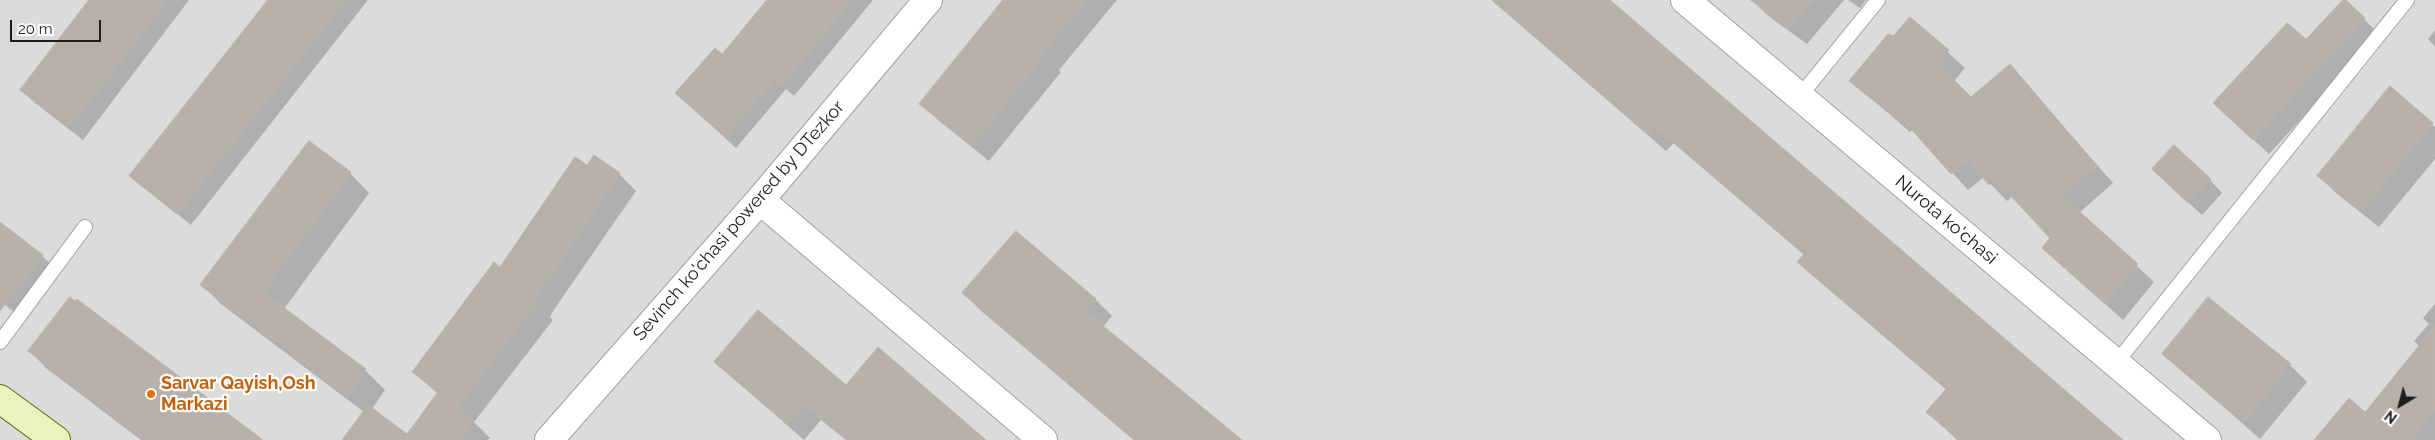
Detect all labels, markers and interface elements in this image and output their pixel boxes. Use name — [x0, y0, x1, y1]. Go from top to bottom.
scale bar — [12, 10, 104, 42]
text: 20 m — [18, 20, 53, 38]
street label: Sevinch ko'chasi powered by DTezkor — [629, 97, 849, 345]
street label: Nurota ko'chasi — [1890, 171, 2002, 269]
place label: Sarvar Qayish,Osh Markazi — [161, 373, 316, 416]
north arrow — [2375, 380, 2425, 430]
marker: Sarvar Qayish,Osh Markazi — [145, 388, 157, 400]
text: N — [2382, 407, 2400, 427]

